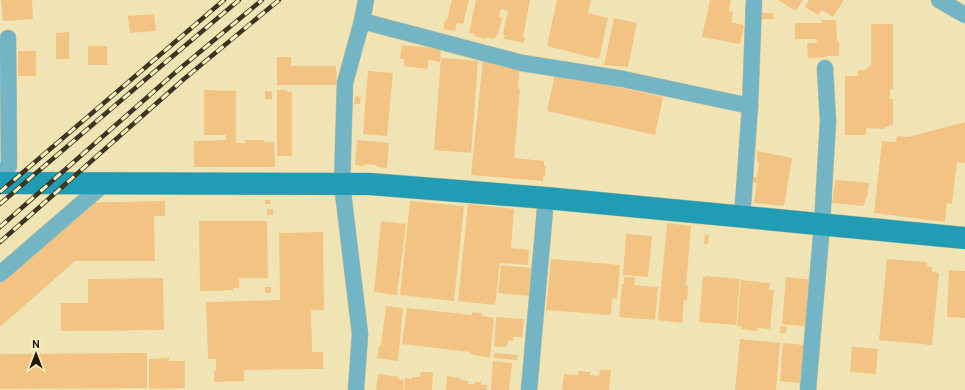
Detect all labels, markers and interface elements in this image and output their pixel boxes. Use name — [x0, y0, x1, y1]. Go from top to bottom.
north arrow — [16, 334, 56, 374]
text: N — [32, 338, 40, 352]

